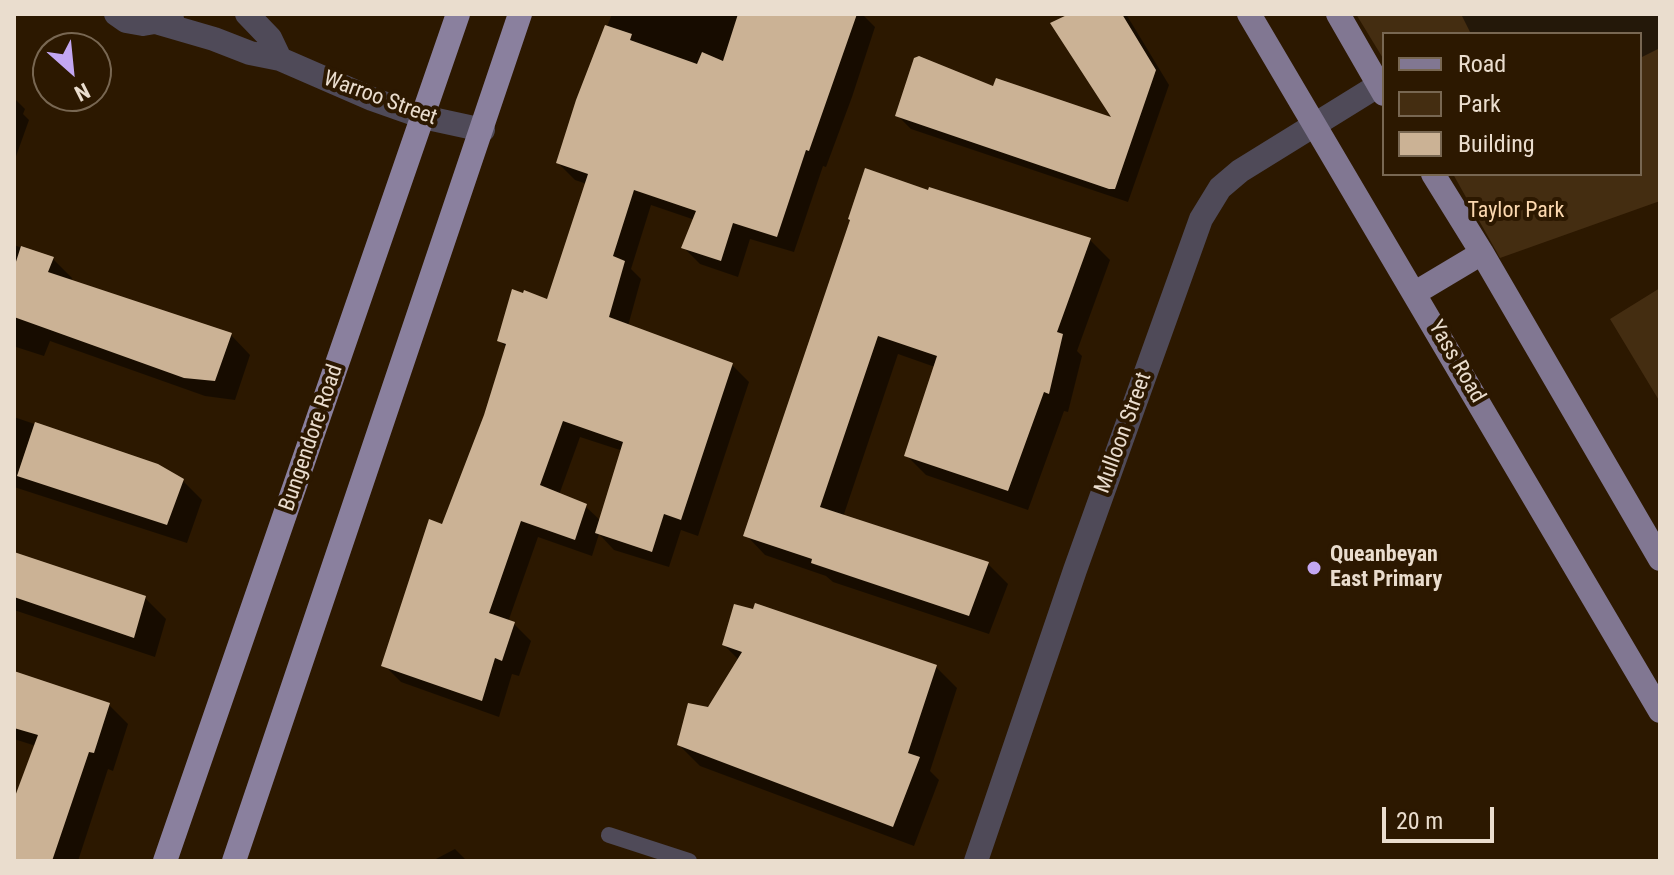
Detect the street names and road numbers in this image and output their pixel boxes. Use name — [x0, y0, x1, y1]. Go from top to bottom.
street label: Warroo Street — [320, 66, 440, 132]
street label: Yass Road — [1422, 316, 1490, 408]
street label: Bungendore Road — [275, 361, 349, 515]
street label: Mulloon Street — [1090, 369, 1158, 497]

